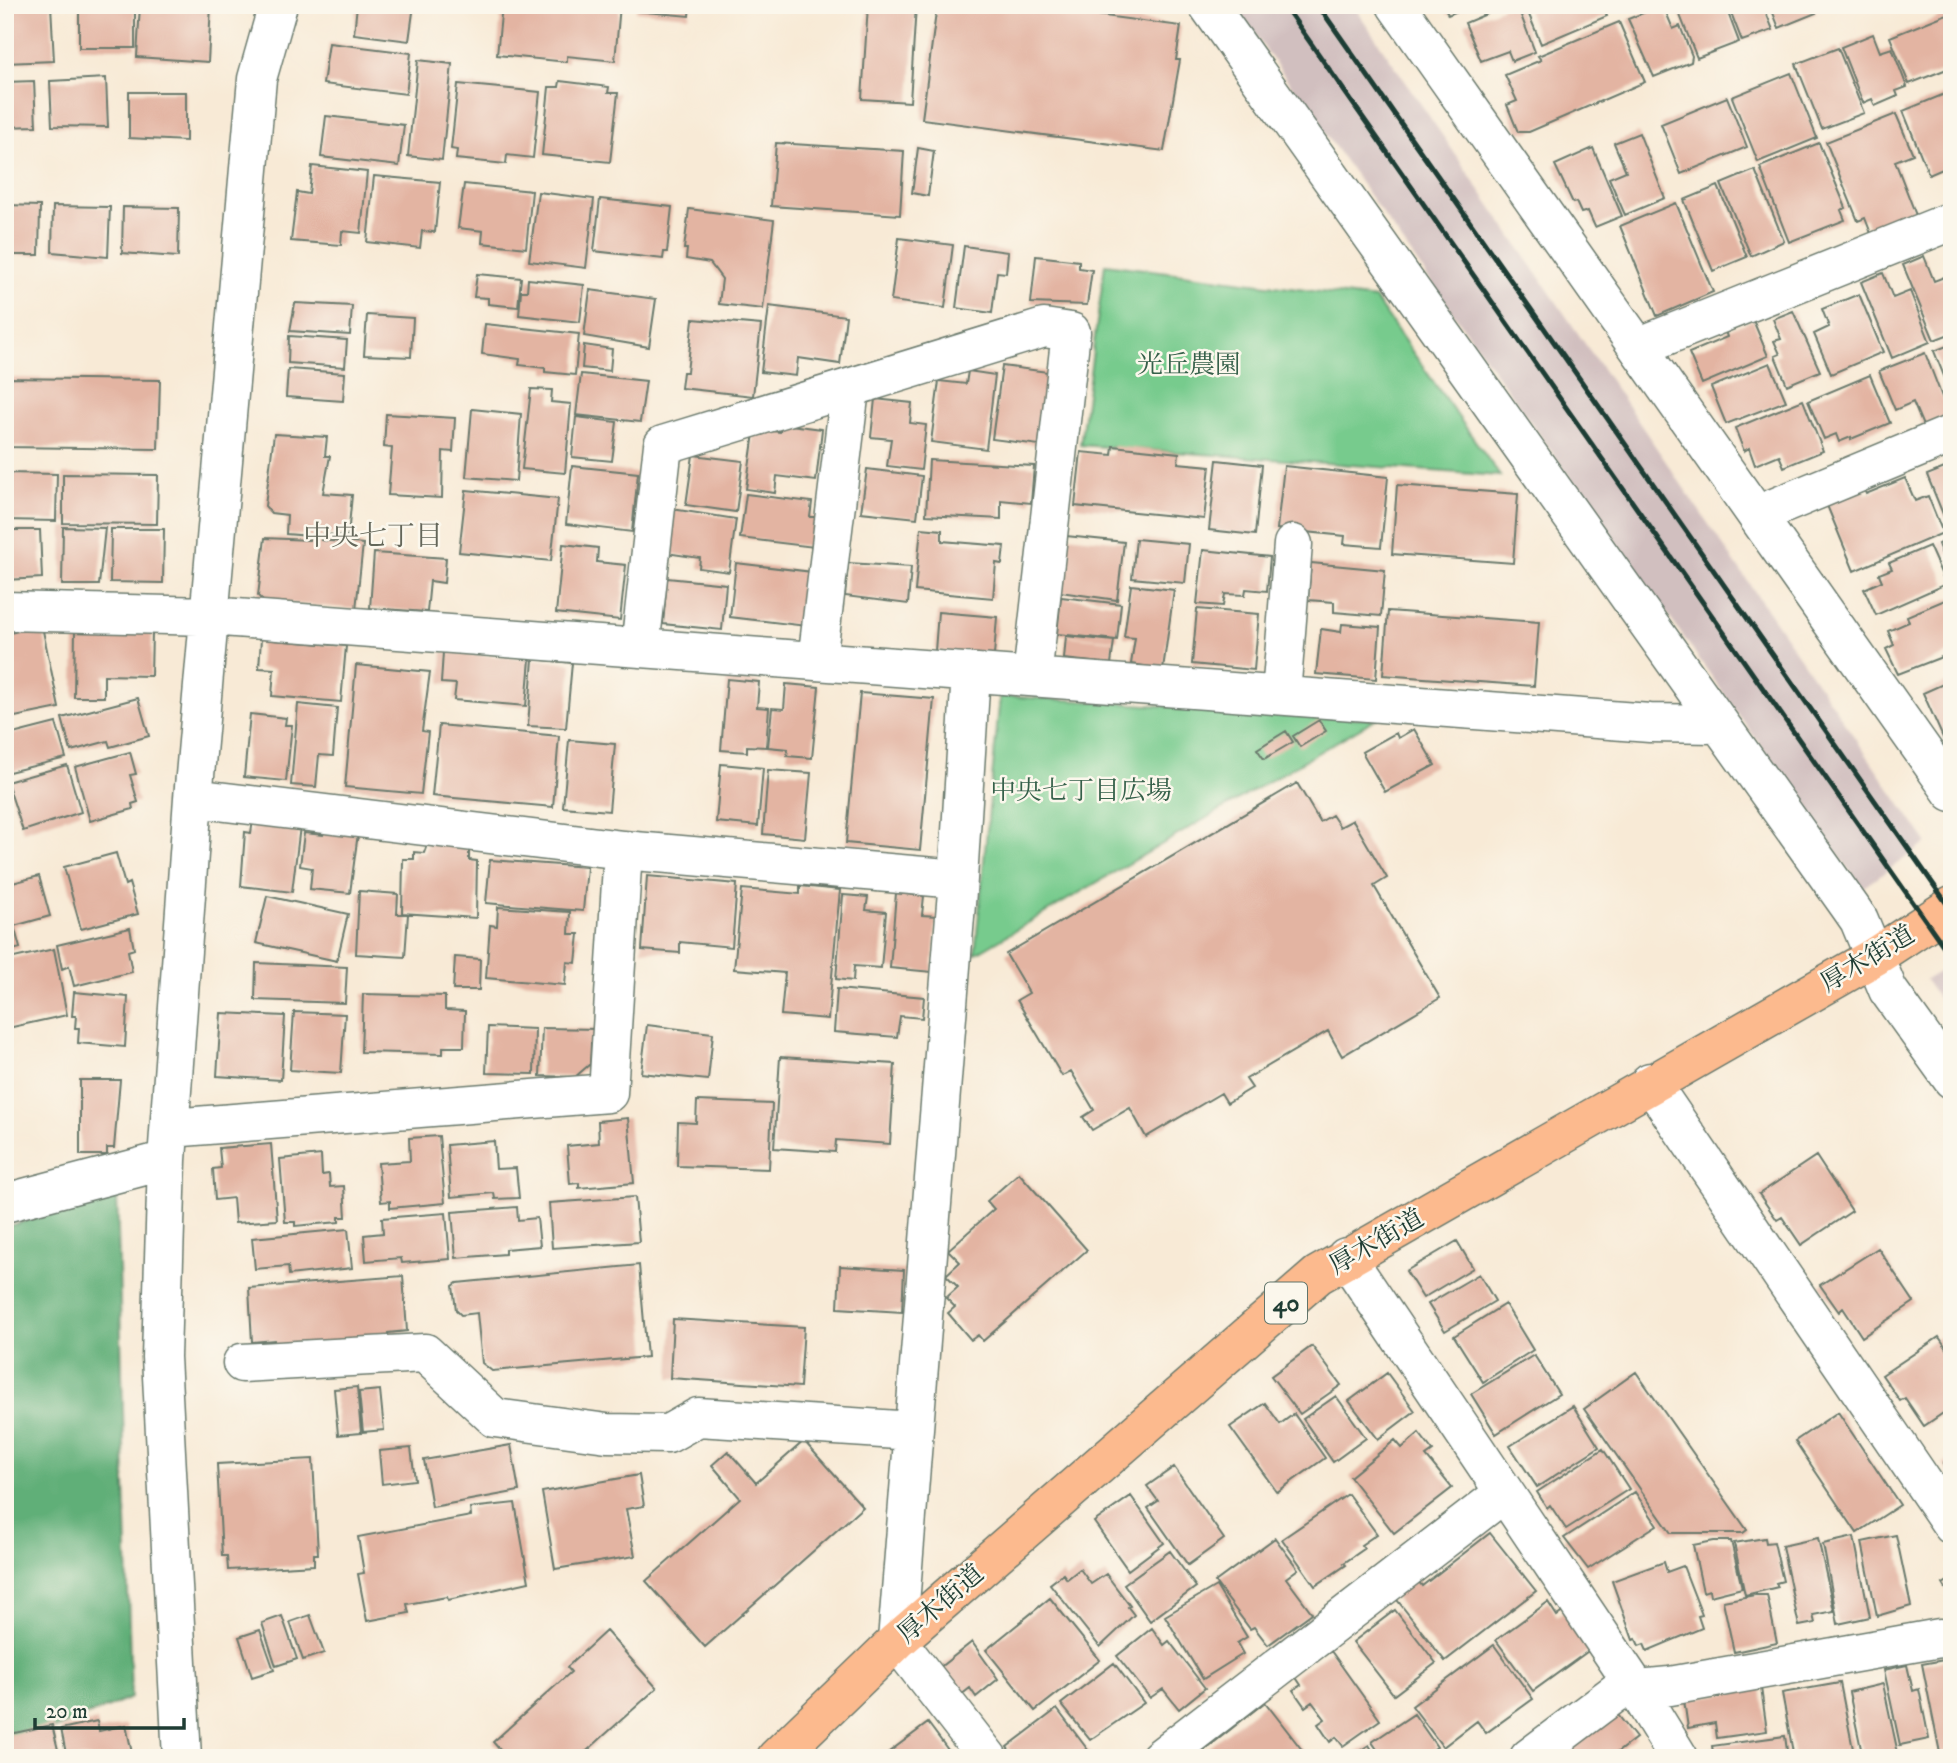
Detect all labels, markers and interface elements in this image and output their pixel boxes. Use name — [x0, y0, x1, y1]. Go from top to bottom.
park label: 光丘農園 — [1137, 349, 1241, 382]
district label: 中央七丁目 — [303, 519, 443, 554]
park label: 中央七丁目広場 — [990, 775, 1172, 808]
street label: 厚木街道 — [1815, 918, 1921, 1000]
street label: 厚木街道 — [1323, 1202, 1430, 1283]
road number: 40 — [1265, 1282, 1307, 1324]
street label: 厚木街道 — [891, 1558, 991, 1651]
scale bar — [35, 1686, 184, 1730]
text: 20 m — [46, 1699, 88, 1725]

